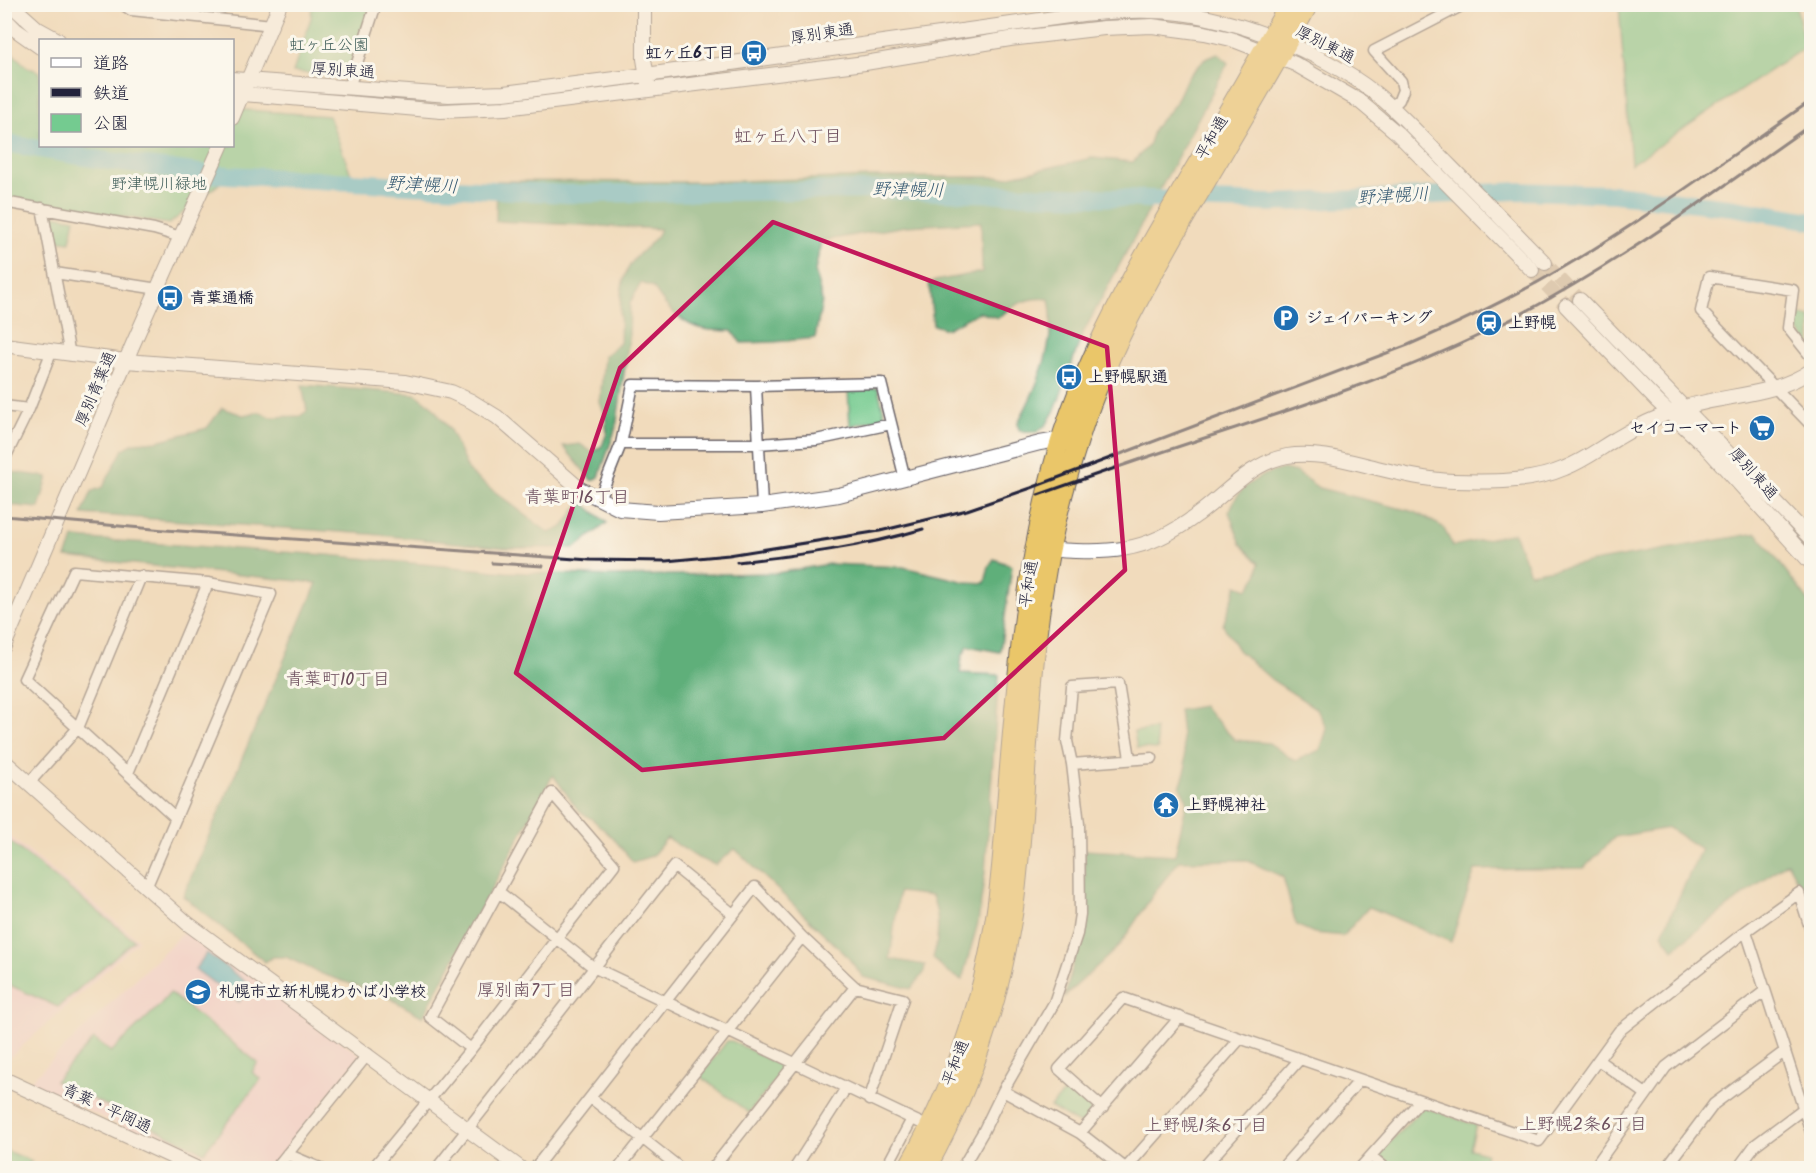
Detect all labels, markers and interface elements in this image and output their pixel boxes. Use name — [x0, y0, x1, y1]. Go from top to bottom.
street label: 厚別東通 — [789, 17, 855, 51]
street label: 厚別東通 — [1291, 19, 1359, 71]
park label: 虹ヶ丘公園 — [289, 33, 369, 58]
bus stop icon: 虹ヶ丘6丁目 — [739, 38, 769, 68]
legend — [39, 39, 234, 147]
place label: 虹ヶ丘6丁目 — [645, 41, 734, 66]
text: 道路 — [93, 50, 129, 79]
street label: 厚別東通 — [310, 56, 376, 86]
text: 鉄道 — [93, 80, 129, 109]
text: 公園 — [93, 110, 129, 139]
street label: 平和通 — [1189, 111, 1235, 165]
district label: 虹ヶ丘八丁目 — [734, 123, 842, 152]
water label: 野津幌川 — [385, 170, 459, 202]
park label: 野津幌川緑地 — [111, 172, 207, 197]
water label: 野津幌川 — [872, 176, 944, 206]
water label: 野津幌川 — [1356, 181, 1430, 213]
bus stop icon: 青葉通橋 — [155, 283, 185, 313]
place label: 青葉通橋 — [190, 286, 254, 311]
parking icon: ジェイパーキング — [1271, 303, 1301, 333]
place label: ジェイパーキング — [1306, 306, 1432, 331]
station icon: 上野幌 — [1474, 308, 1504, 338]
place label: 上野幌 — [1508, 311, 1556, 336]
street label: 厚別青葉通 — [69, 347, 123, 431]
bus stop icon: 上野幌駅通 — [1054, 362, 1084, 392]
place label: 上野幌駅通 — [1088, 365, 1168, 390]
supermarket icon: セイコーマート — [1747, 413, 1777, 443]
place label: セイコーマート — [1629, 416, 1742, 441]
street label: 厚別東通 — [1722, 442, 1784, 506]
district label: 青葉町16丁目 — [524, 484, 630, 513]
street label: 平和通 — [1013, 558, 1045, 610]
district label: 青葉町10丁目 — [286, 666, 390, 695]
temple icon: 上野幌神社 — [1151, 790, 1181, 820]
place label: 上野幌神社 — [1186, 793, 1266, 818]
school or university icon: 札幌市立新札幌わかば小学校 — [183, 977, 213, 1007]
district label: 厚別南7丁目 — [477, 977, 575, 1006]
place label: 札幌市立新札幌わかば小学校 — [218, 980, 426, 1005]
street label: 平和通 — [936, 1036, 976, 1090]
street label: 青葉・平岡通 — [58, 1077, 156, 1141]
district label: 上野幌2条6丁目 — [1519, 1111, 1647, 1140]
district label: 上野幌1条6丁目 — [1144, 1112, 1268, 1141]

